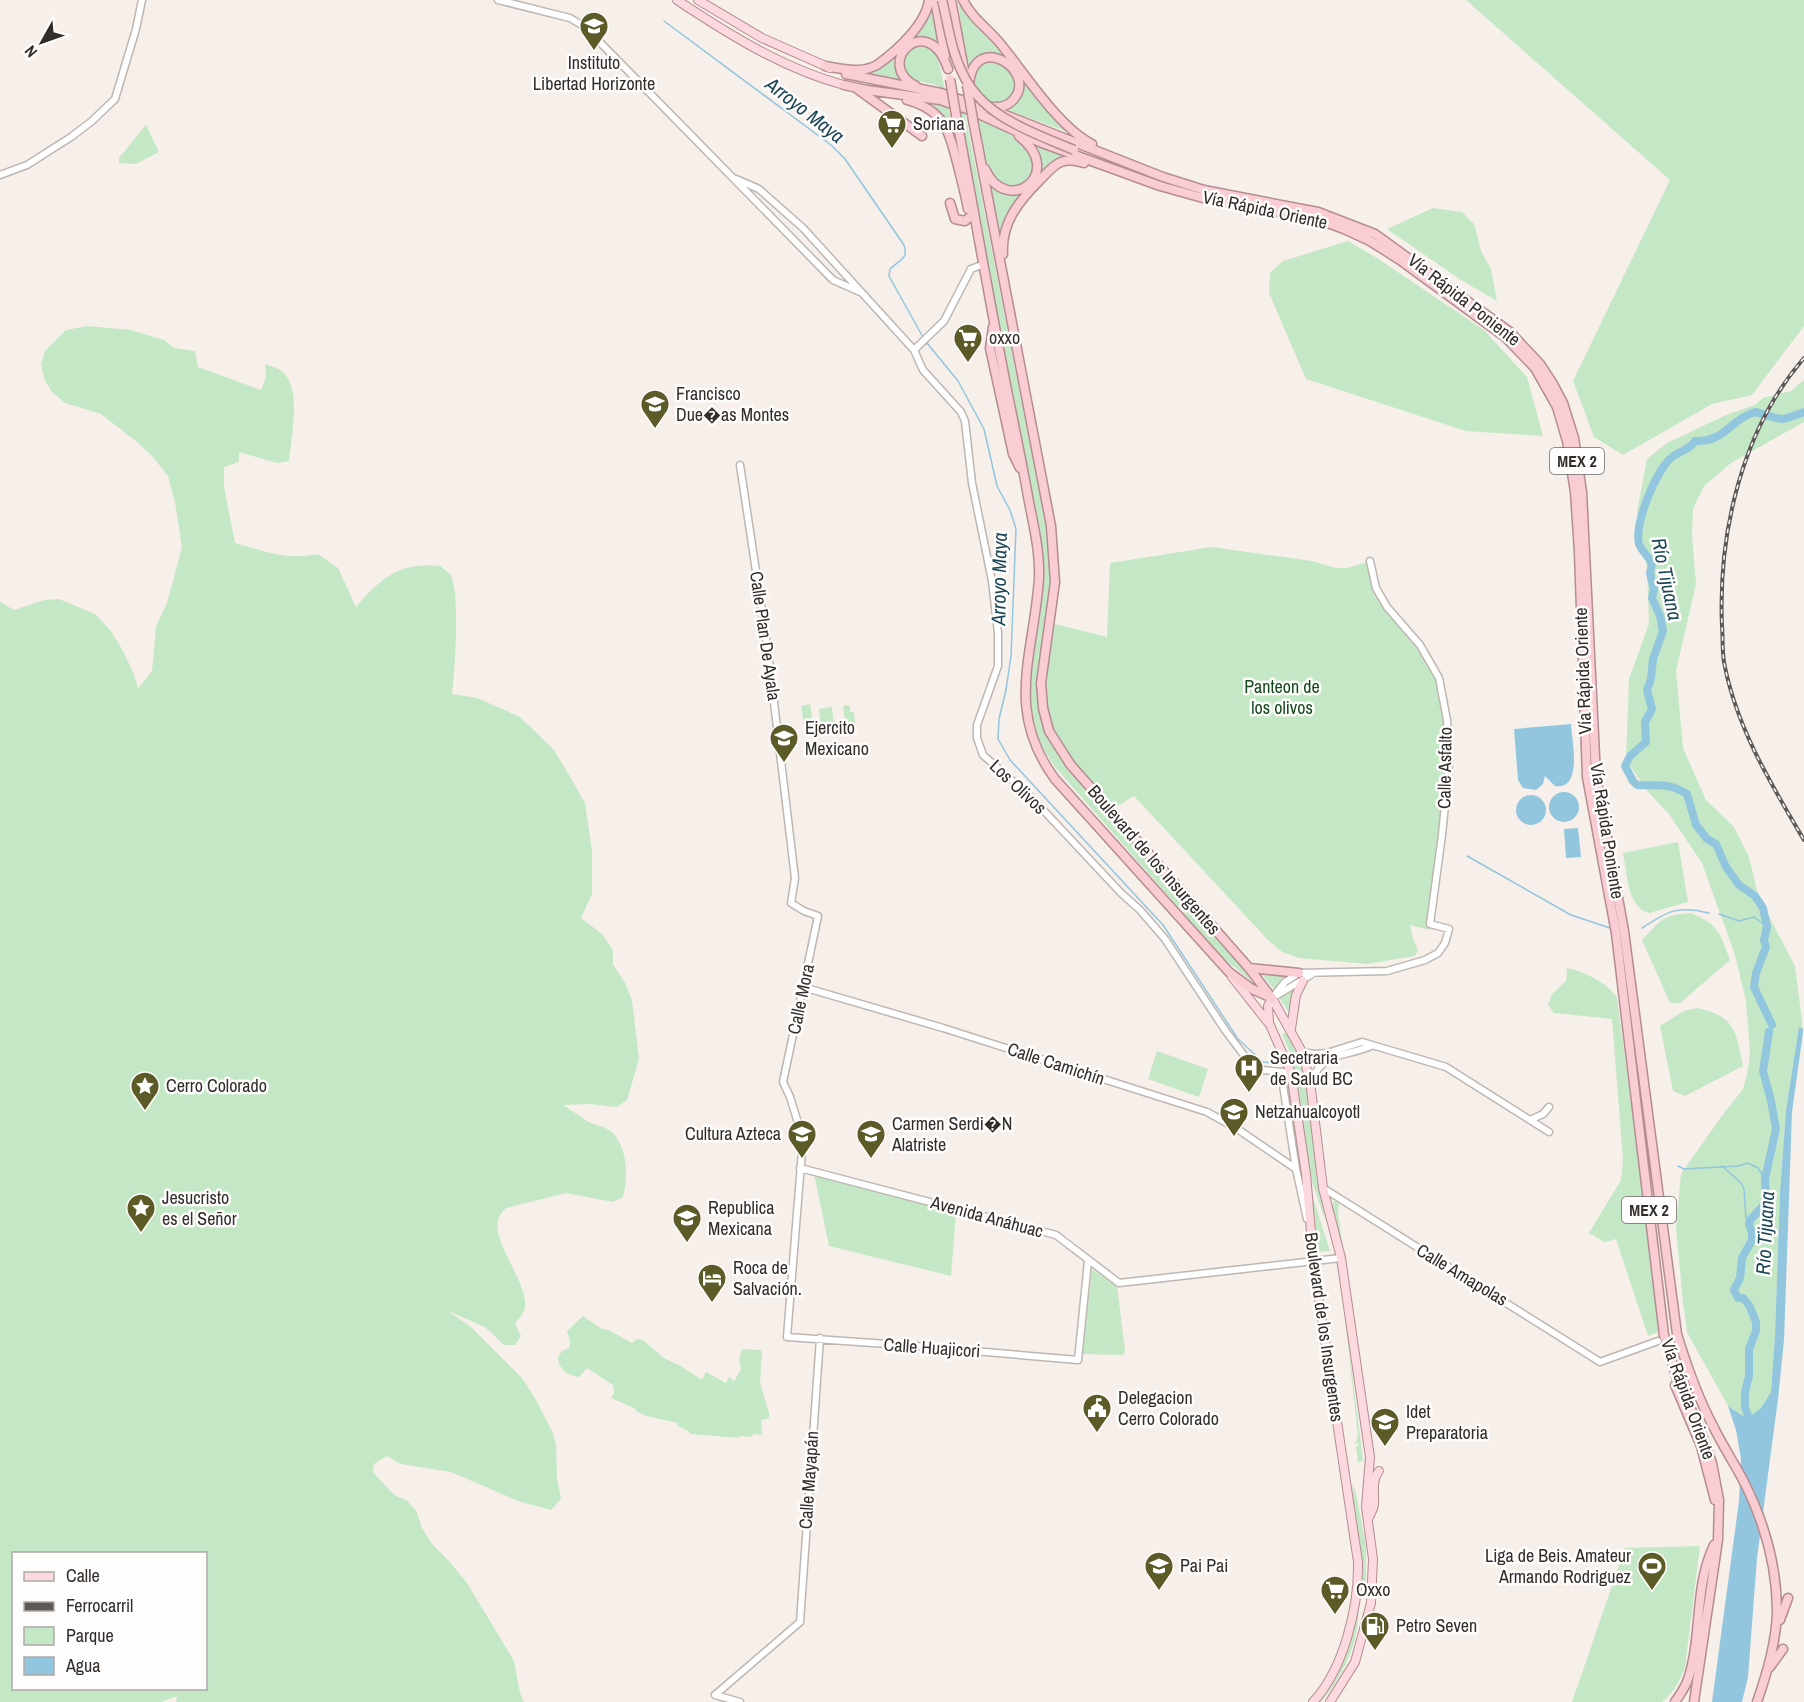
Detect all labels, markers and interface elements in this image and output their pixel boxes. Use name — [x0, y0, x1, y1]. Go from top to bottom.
school or university icon: Instituto Libertad Horizonte — [578, 10, 610, 52]
north arrow — [12, 12, 72, 72]
text: N — [19, 41, 42, 62]
place label: Instituto Libertad Horizonte — [533, 50, 655, 96]
water label: Arroyo Maya — [760, 70, 850, 149]
supermarket icon: Soriana — [876, 108, 908, 150]
place label: Soriana — [913, 111, 965, 136]
street label: Vía Rápida Oriente — [1200, 184, 1330, 235]
street label: Vía Rápida Poniente — [1403, 248, 1526, 352]
supermarket icon: oxxo — [952, 322, 984, 364]
place label: oxxo — [989, 325, 1020, 350]
place label: Francisco Due�as Montes — [676, 381, 789, 427]
school or university icon: Francisco Due�as Montes — [639, 388, 671, 430]
road number: MEX 2 — [1550, 448, 1604, 474]
water label: Arroyo Maya — [984, 532, 1013, 627]
water label: Río Tijuana — [1646, 535, 1689, 623]
street label: Calle Plan De Ayala — [744, 570, 787, 702]
street label: Vía Rápida Oriente — [1568, 607, 1597, 735]
park label: Panteon de los olivos — [1244, 674, 1320, 720]
place label: Ejercito Mexicano — [805, 715, 869, 761]
school or university icon: Ejercito Mexicano — [768, 722, 800, 764]
street label: Calle Asfalto — [1431, 727, 1458, 809]
street label: Los Olivos — [984, 754, 1052, 820]
street label: Vía Rápida Poniente — [1584, 761, 1631, 900]
street label: Boulevard de los Insurgentes — [1082, 779, 1227, 940]
street label: Calle Mora — [781, 961, 820, 1036]
street label: Calle Camichín — [1004, 1036, 1108, 1091]
place label: Secetraria de Salud BC — [1270, 1045, 1353, 1091]
hospital icon: Secetraria de Salud BC — [1233, 1052, 1265, 1094]
place icon: Cerro Colorado — [129, 1070, 161, 1112]
place label: Cerro Colorado — [166, 1073, 267, 1098]
school or university icon: Netzahualcoyotl — [1218, 1096, 1250, 1138]
place label: Netzahualcoyotl — [1255, 1099, 1360, 1124]
place label: Carmen Serdi�N Alatriste — [891, 1111, 1013, 1157]
school or university icon: Cultura Azteca — [786, 1118, 818, 1160]
school or university icon: Carmen Serdi�N Alatriste — [855, 1118, 887, 1160]
place label: Cultura Azteca — [685, 1121, 781, 1146]
place label: Jesucristo es el Señor — [162, 1185, 237, 1231]
street label: Avenida Anáhuac — [927, 1189, 1046, 1244]
water label: Río Tijuana — [1749, 1190, 1780, 1275]
place icon: Jesucristo es el Señor — [125, 1192, 157, 1234]
place label: Republica Mexicana — [708, 1195, 774, 1241]
road number: MEX 2 — [1622, 1197, 1676, 1223]
school or university icon: Republica Mexicana — [671, 1202, 703, 1244]
street label: Boulevard de los Insurgentes — [1299, 1231, 1350, 1423]
street label: Calle Amapolas — [1412, 1237, 1513, 1312]
place label: Roca de Salvación. — [733, 1255, 802, 1301]
hotel icon: Roca de Salvación. — [696, 1262, 728, 1304]
street label: Calle Huajicori — [883, 1332, 981, 1363]
street label: Vía Rápida Oriente — [1655, 1335, 1722, 1463]
place label: Delegacion Cerro Colorado — [1118, 1385, 1219, 1431]
public building icon: Delegacion Cerro Colorado — [1081, 1392, 1113, 1434]
place label: Idet Preparatoria — [1406, 1399, 1488, 1445]
school or university icon: Idet Preparatoria — [1369, 1406, 1401, 1448]
street label: Calle Mayapán — [793, 1430, 824, 1530]
place label: Liga de Beis. Amateur Armando Rodriguez — [1485, 1543, 1631, 1589]
school or university icon: Pai Pai — [1143, 1550, 1175, 1592]
sports icon: Liga de Beis. Amateur Armando Rodriguez — [1636, 1550, 1668, 1592]
legend — [12, 1552, 207, 1690]
place label: Pai Pai — [1180, 1553, 1228, 1578]
text: Calle — [66, 1563, 100, 1588]
supermarket icon: Oxxo — [1319, 1574, 1351, 1616]
place label: Oxxo — [1356, 1577, 1390, 1602]
text: Ferrocarril — [66, 1593, 133, 1618]
fuel station icon: Petro Seven — [1359, 1610, 1391, 1652]
place label: Petro Seven — [1396, 1613, 1477, 1638]
text: Parque — [66, 1623, 114, 1648]
text: Agua — [65, 1653, 100, 1678]

